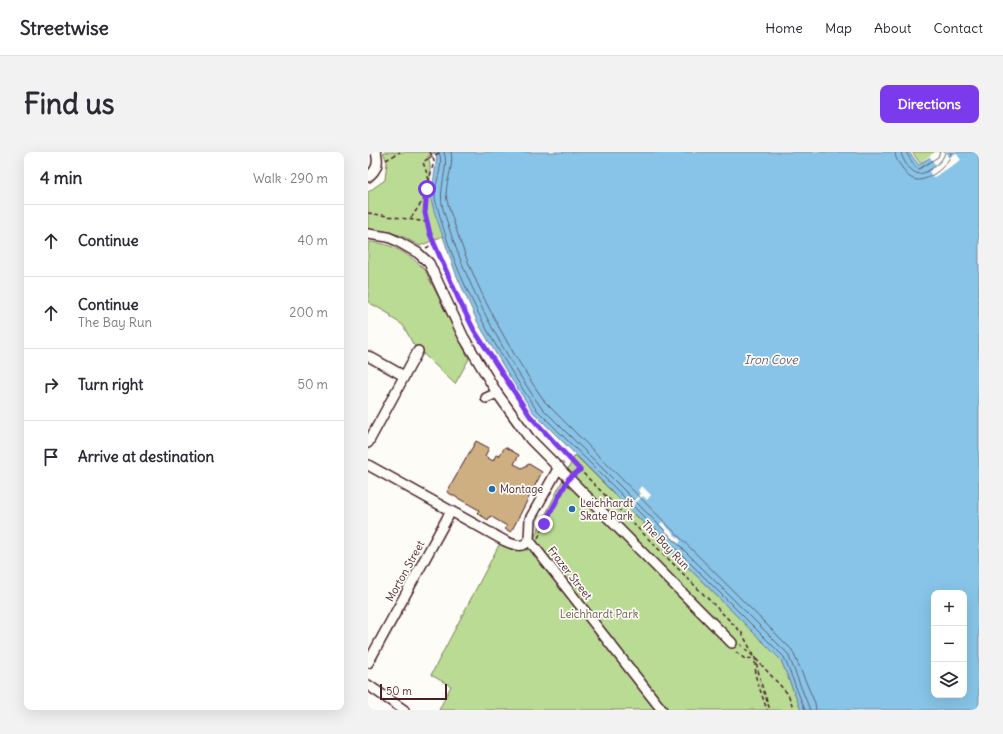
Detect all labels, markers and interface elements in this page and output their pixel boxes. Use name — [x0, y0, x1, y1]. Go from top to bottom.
text: Streetwise — [20, 16, 109, 40]
text: Home — [765, 19, 803, 37]
text: Map — [825, 19, 852, 37]
text: About — [874, 19, 912, 37]
text: Contact — [934, 19, 983, 37]
button: Directions — [880, 85, 979, 123]
text: Find us — [24, 86, 115, 122]
text: 4 min — [40, 167, 82, 189]
text: Walk · 290 m — [253, 170, 328, 187]
route start — [418, 180, 436, 198]
icon: ahead — [40, 230, 62, 252]
text: Continue — [78, 231, 139, 250]
text: 40 m — [297, 232, 328, 249]
text: Continue — [78, 295, 139, 314]
icon: ahead — [40, 302, 62, 324]
text: 200 m — [289, 304, 328, 321]
text: The Bay Run — [78, 314, 152, 331]
water label: Iron Cove — [744, 352, 799, 367]
icon: right — [40, 374, 62, 396]
text: Turn right — [78, 375, 143, 394]
text: 50 m — [297, 376, 328, 393]
icon: arrive — [40, 446, 62, 468]
text: Arrive at destination — [78, 447, 214, 466]
place label: Montage — [500, 482, 543, 496]
marker: Montage — [487, 484, 497, 494]
place label: Leichhardt Skate Park — [580, 496, 633, 523]
marker: Leichhardt Skate Park — [567, 504, 577, 514]
route end — [535, 515, 553, 533]
street label: The Bay Run — [639, 518, 693, 572]
street label: Morton Street — [382, 538, 428, 604]
street label: Frazer Street — [545, 544, 595, 603]
map controls — [931, 590, 967, 698]
button: + — [931, 590, 967, 626]
park label: Leichhardt Park — [560, 607, 639, 621]
button: − — [931, 626, 967, 662]
button: layers — [931, 662, 967, 698]
scale bar — [380, 682, 447, 701]
text: 50 m — [386, 684, 412, 698]

